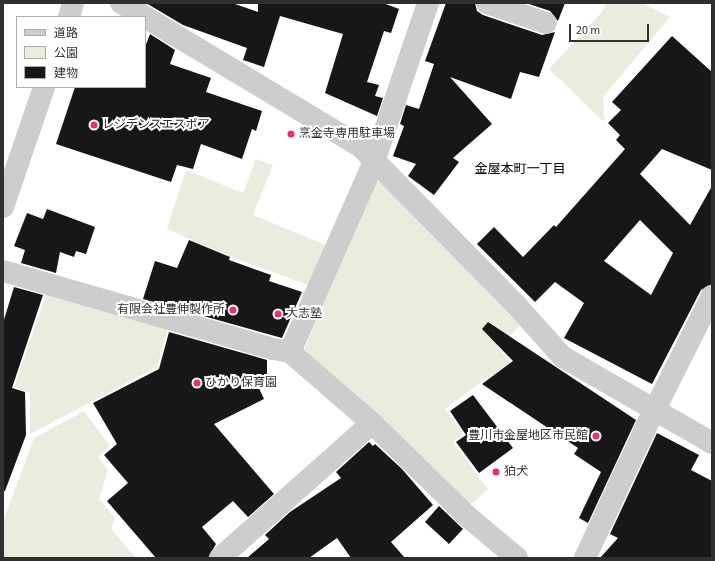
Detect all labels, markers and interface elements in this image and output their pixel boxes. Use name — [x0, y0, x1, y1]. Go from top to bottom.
legend — [16, 16, 146, 88]
scale bar — [571, 16, 651, 42]
text: 20 m — [576, 22, 600, 39]
text: 道路 — [54, 25, 78, 42]
text: 公園 — [54, 45, 78, 62]
text: 建物 — [54, 65, 78, 82]
place label: レジデンスエスポア — [102, 118, 210, 132]
marker: レジデンスエスポア — [89, 120, 99, 130]
place label: 烹金寺専用駐車場 — [299, 127, 395, 141]
marker: 烹金寺専用駐車場 — [286, 129, 296, 139]
district label: 金屋本町一丁目 — [475, 161, 565, 177]
place label: 有限会社豊伸製作所 — [117, 303, 225, 317]
marker: 有限会社豊伸製作所 — [228, 305, 238, 315]
place label: 大志塾 — [286, 307, 322, 321]
marker: 大志塾 — [273, 309, 283, 319]
place label: ひかり保育園 — [205, 376, 277, 390]
marker: ひかり保育園 — [192, 378, 202, 388]
place label: 豊川市金屋地区市民館 — [468, 429, 588, 443]
marker: 豊川市金屋地区市民館 — [591, 431, 601, 441]
place label: 狛犬 — [504, 465, 528, 479]
marker: 狛犬 — [491, 467, 501, 477]

